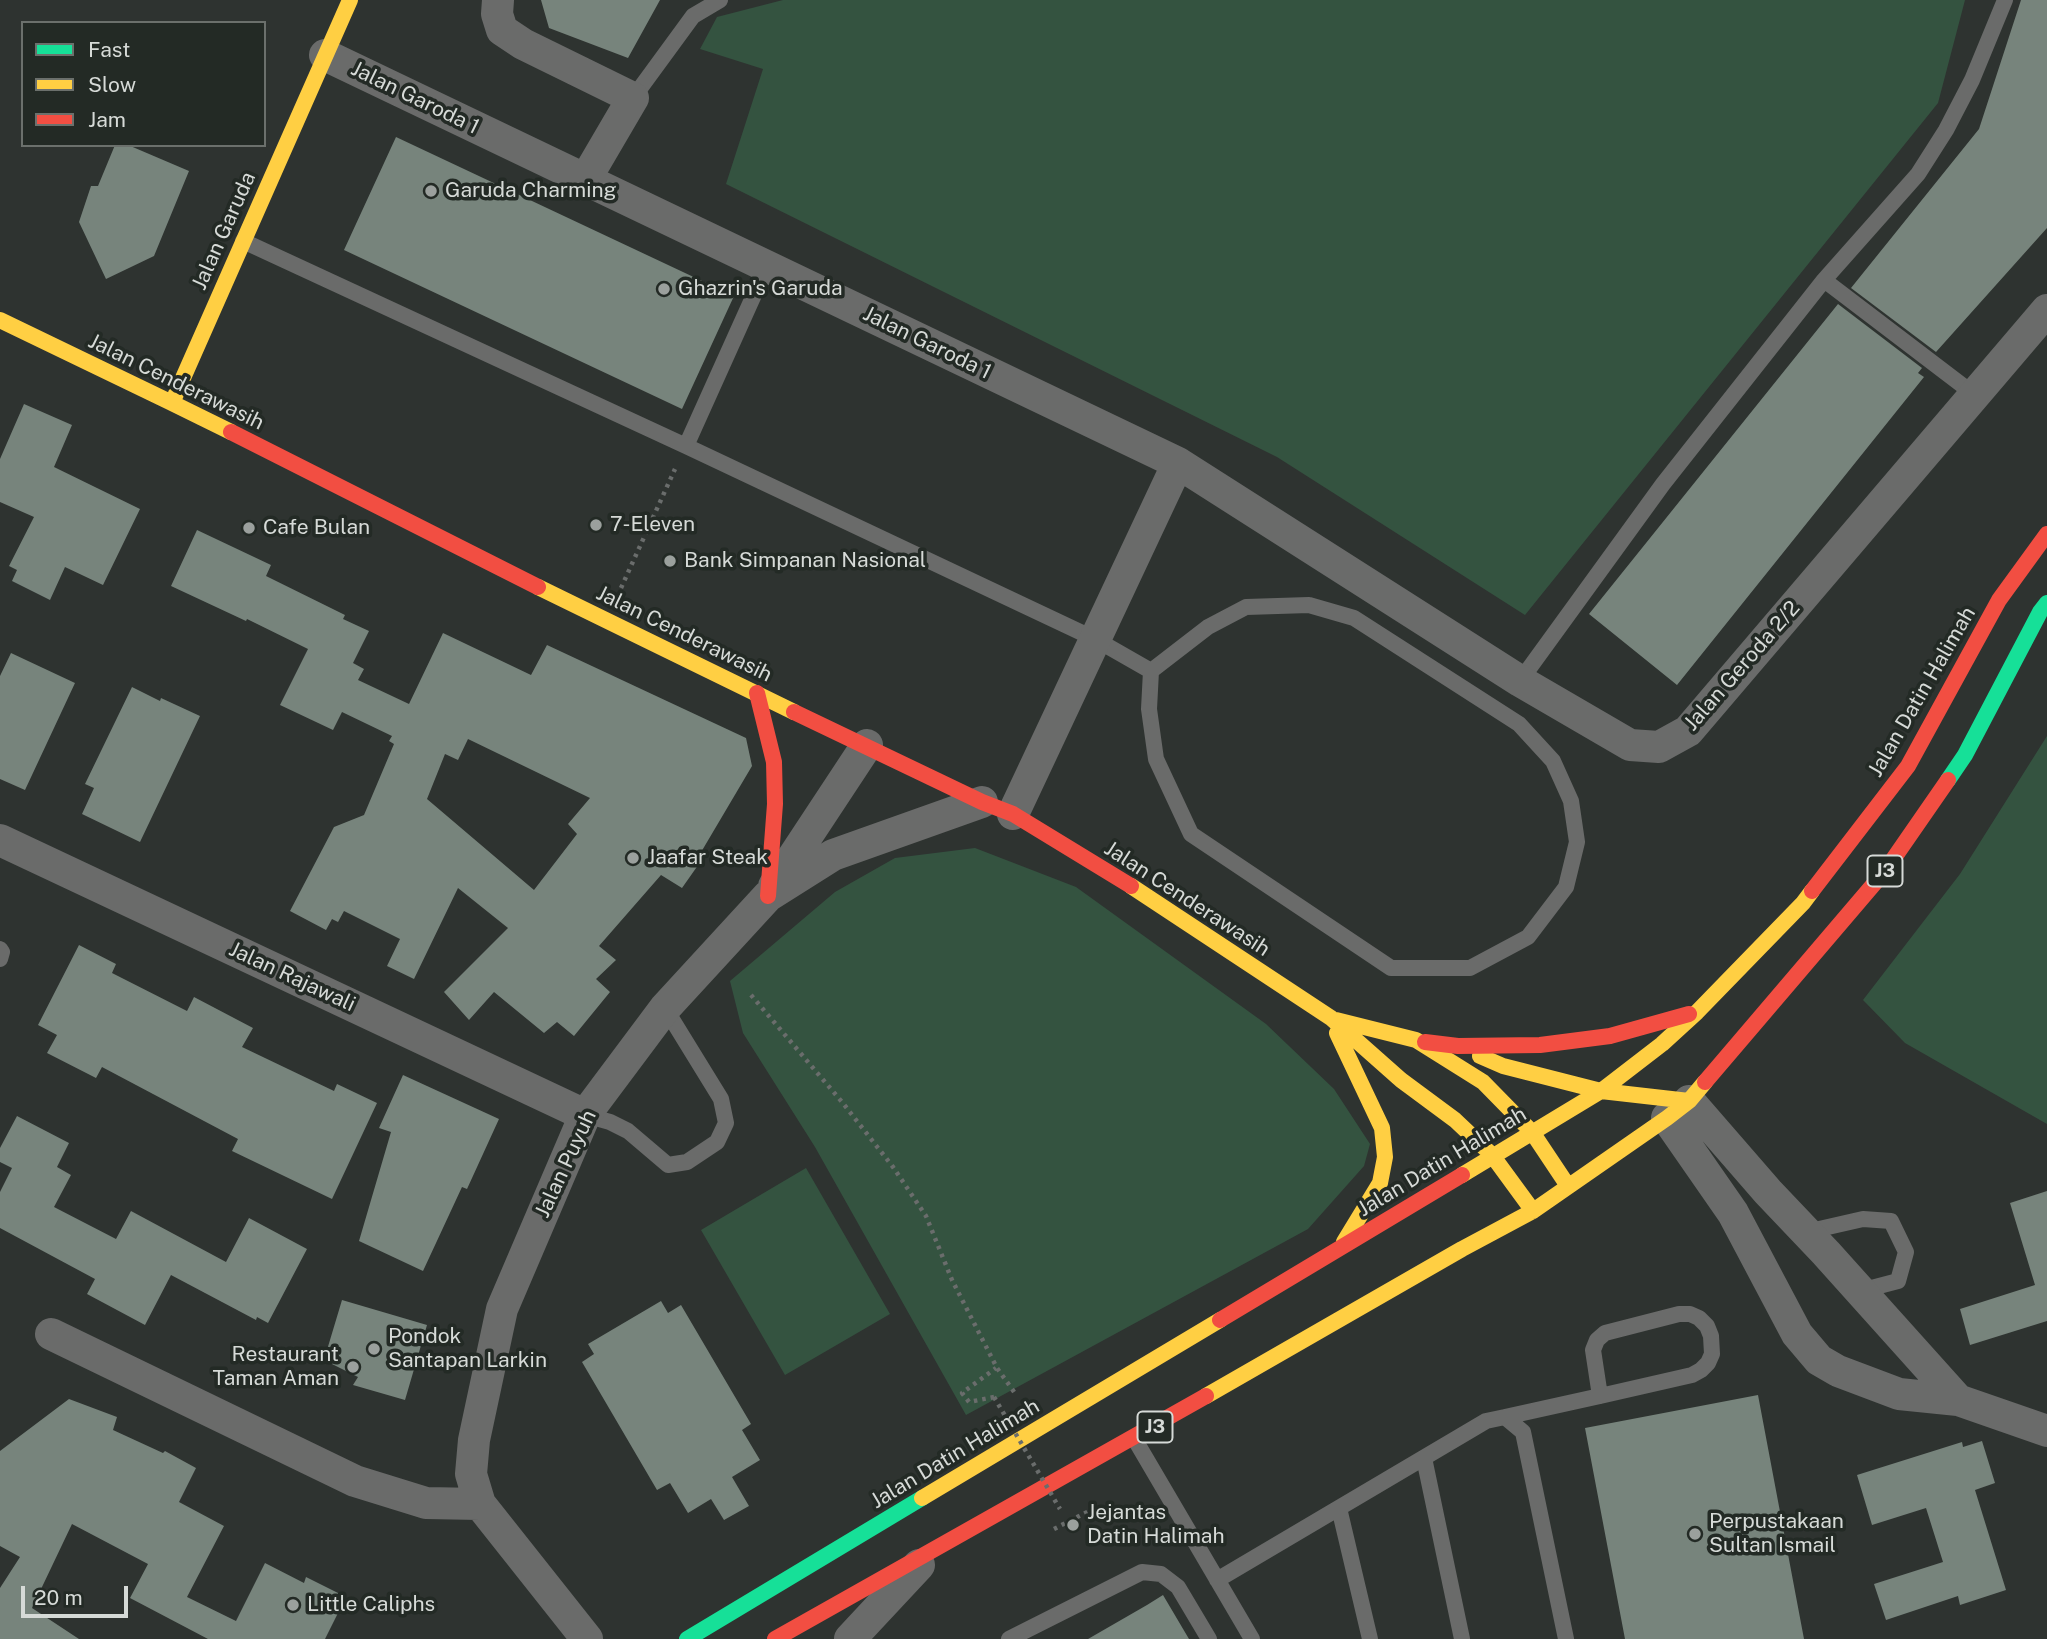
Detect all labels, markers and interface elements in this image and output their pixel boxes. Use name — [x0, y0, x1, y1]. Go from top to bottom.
legend — [21, 21, 266, 147]
text: Fast — [88, 37, 130, 62]
street label: Jalan Garoda 1 — [347, 56, 483, 140]
text: Slow — [88, 72, 136, 97]
text: Jam — [88, 107, 126, 132]
street label: Jalan Garuda — [187, 168, 261, 294]
place label: Garuda Charming — [445, 178, 617, 204]
marker: Garuda Charming — [423, 183, 439, 199]
place label: Ghazrin's Garuda — [678, 276, 843, 302]
marker: Ghazrin's Garuda — [656, 281, 672, 297]
street label: Jalan Garoda 1 — [859, 301, 995, 385]
street label: Jalan Cenderawasih — [84, 328, 268, 436]
place label: 7-Eleven — [610, 512, 695, 538]
place label: Cafe Bulan — [263, 515, 370, 541]
marker: 7-Eleven — [588, 517, 604, 533]
marker: Cafe Bulan — [241, 520, 257, 536]
place label: Bank Simpanan Nasional — [684, 548, 926, 574]
marker: Bank Simpanan Nasional — [662, 553, 678, 569]
street label: Jalan Cenderawasih — [592, 580, 776, 688]
street label: Jalan Geroda 2/2 — [1679, 596, 1805, 736]
street label: Jalan Datin Halimah — [1863, 602, 1981, 782]
street label: Jalan Cenderawasih — [1099, 836, 1275, 962]
place label: Jaafar Steak — [647, 845, 768, 871]
marker: Jaafar Steak — [625, 850, 641, 866]
road number: J3 — [1868, 856, 1902, 886]
street label: Jalan Rajawali — [225, 937, 359, 1017]
street label: Jalan Datin Halimah — [1353, 1102, 1531, 1222]
street label: Jalan Puyuh — [530, 1106, 602, 1222]
place label: Pondok Santapan Larkin — [388, 1324, 547, 1374]
marker: Pondok Santapan Larkin — [366, 1341, 382, 1357]
place label: Restaurant Taman Aman — [212, 1342, 339, 1392]
marker: Restaurant Taman Aman — [345, 1359, 361, 1375]
street label: Jalan Datin Halimah — [866, 1394, 1044, 1514]
road number: J3 — [1138, 1412, 1172, 1442]
place label: Jejantas Datin Halimah — [1087, 1500, 1225, 1550]
place label: Perpustakaan Sultan Ismail — [1709, 1509, 1844, 1559]
marker: Jejantas Datin Halimah — [1065, 1517, 1081, 1533]
marker: Perpustakaan Sultan Ismail — [1687, 1526, 1703, 1542]
scale bar — [24, 1572, 131, 1616]
text: 20 m — [34, 1585, 83, 1610]
place label: Little Caliphs — [307, 1592, 435, 1618]
marker: Little Caliphs — [285, 1597, 301, 1613]

